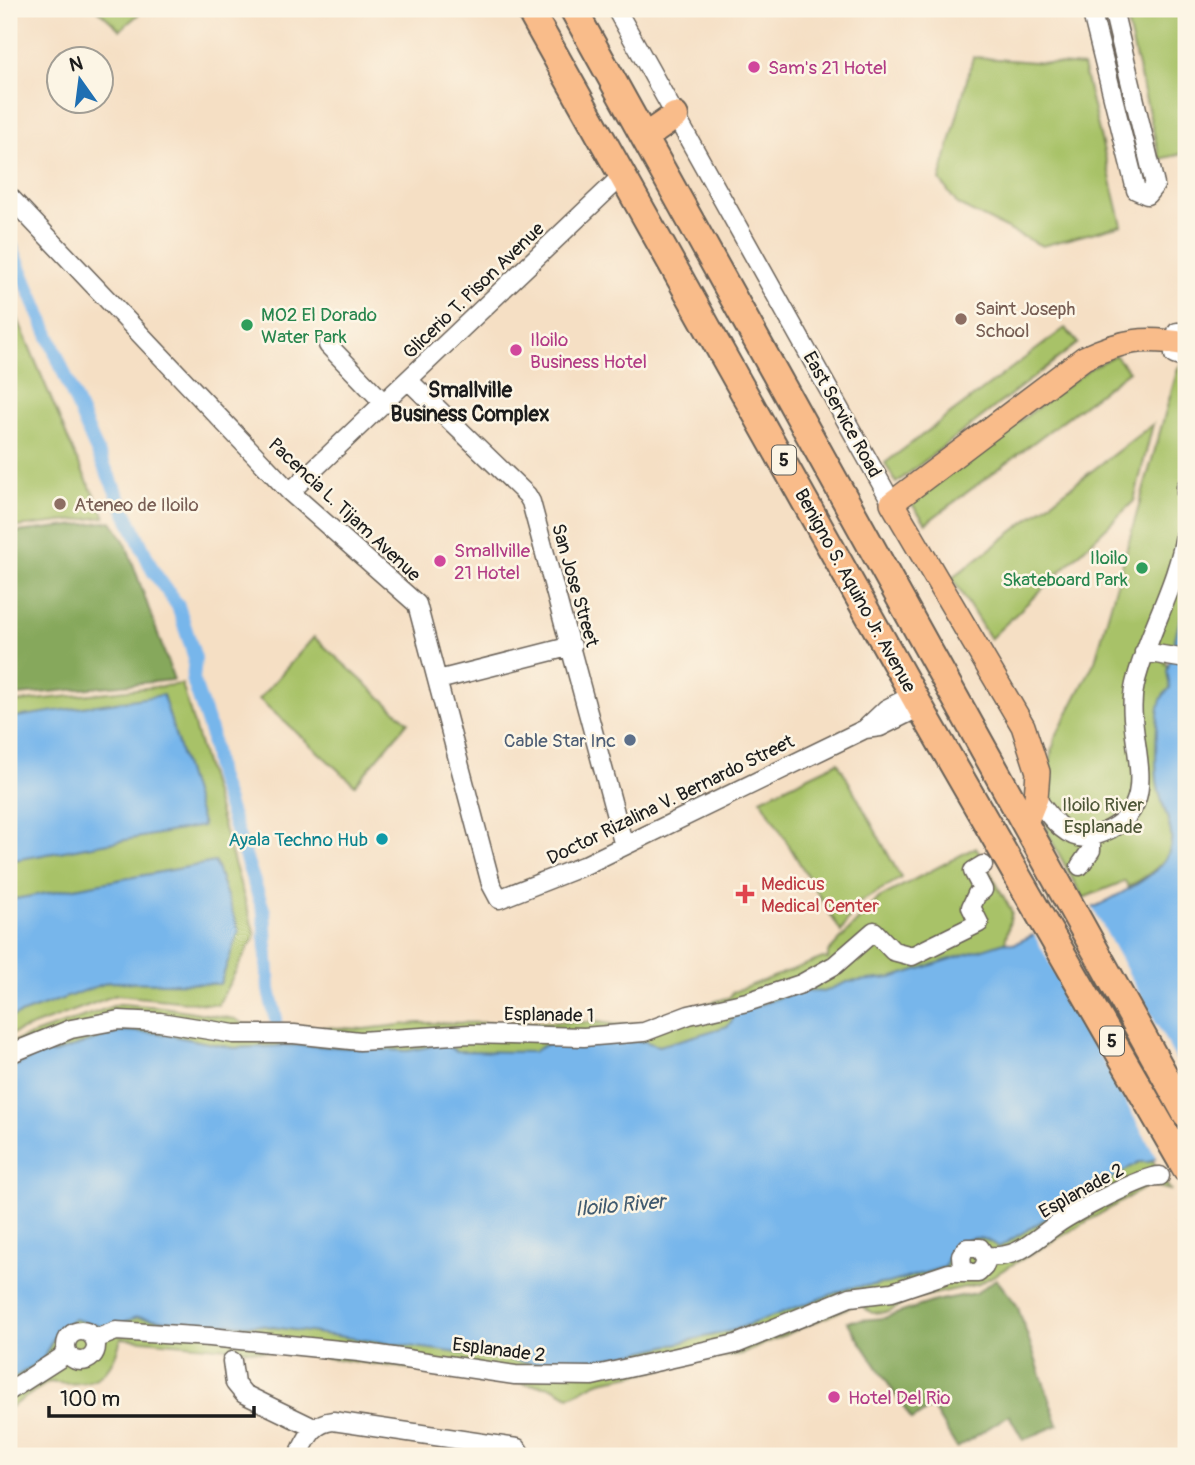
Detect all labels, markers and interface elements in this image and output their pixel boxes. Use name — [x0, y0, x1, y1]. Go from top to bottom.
north arrow — [46, 46, 116, 116]
text: N — [67, 51, 85, 78]
place label: Sam's 21 Hotel — [768, 56, 887, 80]
marker: Sam's 21 Hotel — [746, 59, 762, 75]
street label: Glicerio T. Pison Avenue — [398, 217, 550, 364]
place label: Saint Joseph School — [975, 297, 1076, 343]
place label: MO2 El Dorado Water Park — [261, 303, 377, 349]
marker: Saint Joseph School — [953, 311, 969, 327]
marker: MO2 El Dorado Water Park — [239, 317, 255, 333]
place label: Iloilo Business Hotel — [530, 328, 647, 374]
marker: Iloilo Business Hotel — [508, 342, 524, 358]
street label: East Service Road — [798, 347, 887, 482]
district label: Smallville Business Complex — [391, 377, 549, 428]
street label: Pacencia L. Tijam Avenue — [263, 433, 426, 587]
road number: 5 — [772, 446, 796, 474]
street label: Benigno S. Aquino Jr. Avenue — [789, 484, 921, 697]
place label: Ateneo de Iloilo — [74, 493, 199, 517]
marker: Ateneo de Iloilo — [52, 496, 68, 512]
street label: San Jose Street — [546, 521, 604, 650]
place label: Smallville 21 Hotel — [454, 539, 531, 585]
place label: Iloilo Skateboard Park — [1002, 546, 1128, 592]
marker: Smallville 21 Hotel — [432, 553, 448, 569]
marker: Iloilo Skateboard Park — [1134, 560, 1150, 576]
place label: Cable Star Inc — [504, 729, 616, 753]
street label: Doctor Rizalina V. Bernardo Street — [543, 729, 798, 870]
marker: Cable Star Inc — [622, 732, 638, 748]
park label: Iloilo River Esplanade — [1062, 793, 1144, 839]
place label: Ayala Techno Hub — [228, 828, 368, 852]
marker: Ayala Techno Hub — [374, 831, 390, 847]
place label: Medicus Medical Center — [761, 872, 879, 918]
marker: Medicus Medical Center — [735, 884, 755, 904]
street label: Esplanade 1 — [504, 1002, 594, 1028]
road number: 5 — [1100, 1026, 1124, 1056]
street label: Esplanade 2 — [1035, 1158, 1128, 1224]
water label: Iloilo River — [574, 1188, 669, 1223]
street label: Esplanade 2 — [451, 1332, 547, 1368]
scale bar — [49, 1374, 254, 1418]
text: 100 m — [60, 1386, 120, 1413]
place label: Hotel Del Rio — [848, 1386, 950, 1410]
marker: Hotel Del Rio — [826, 1389, 842, 1405]

